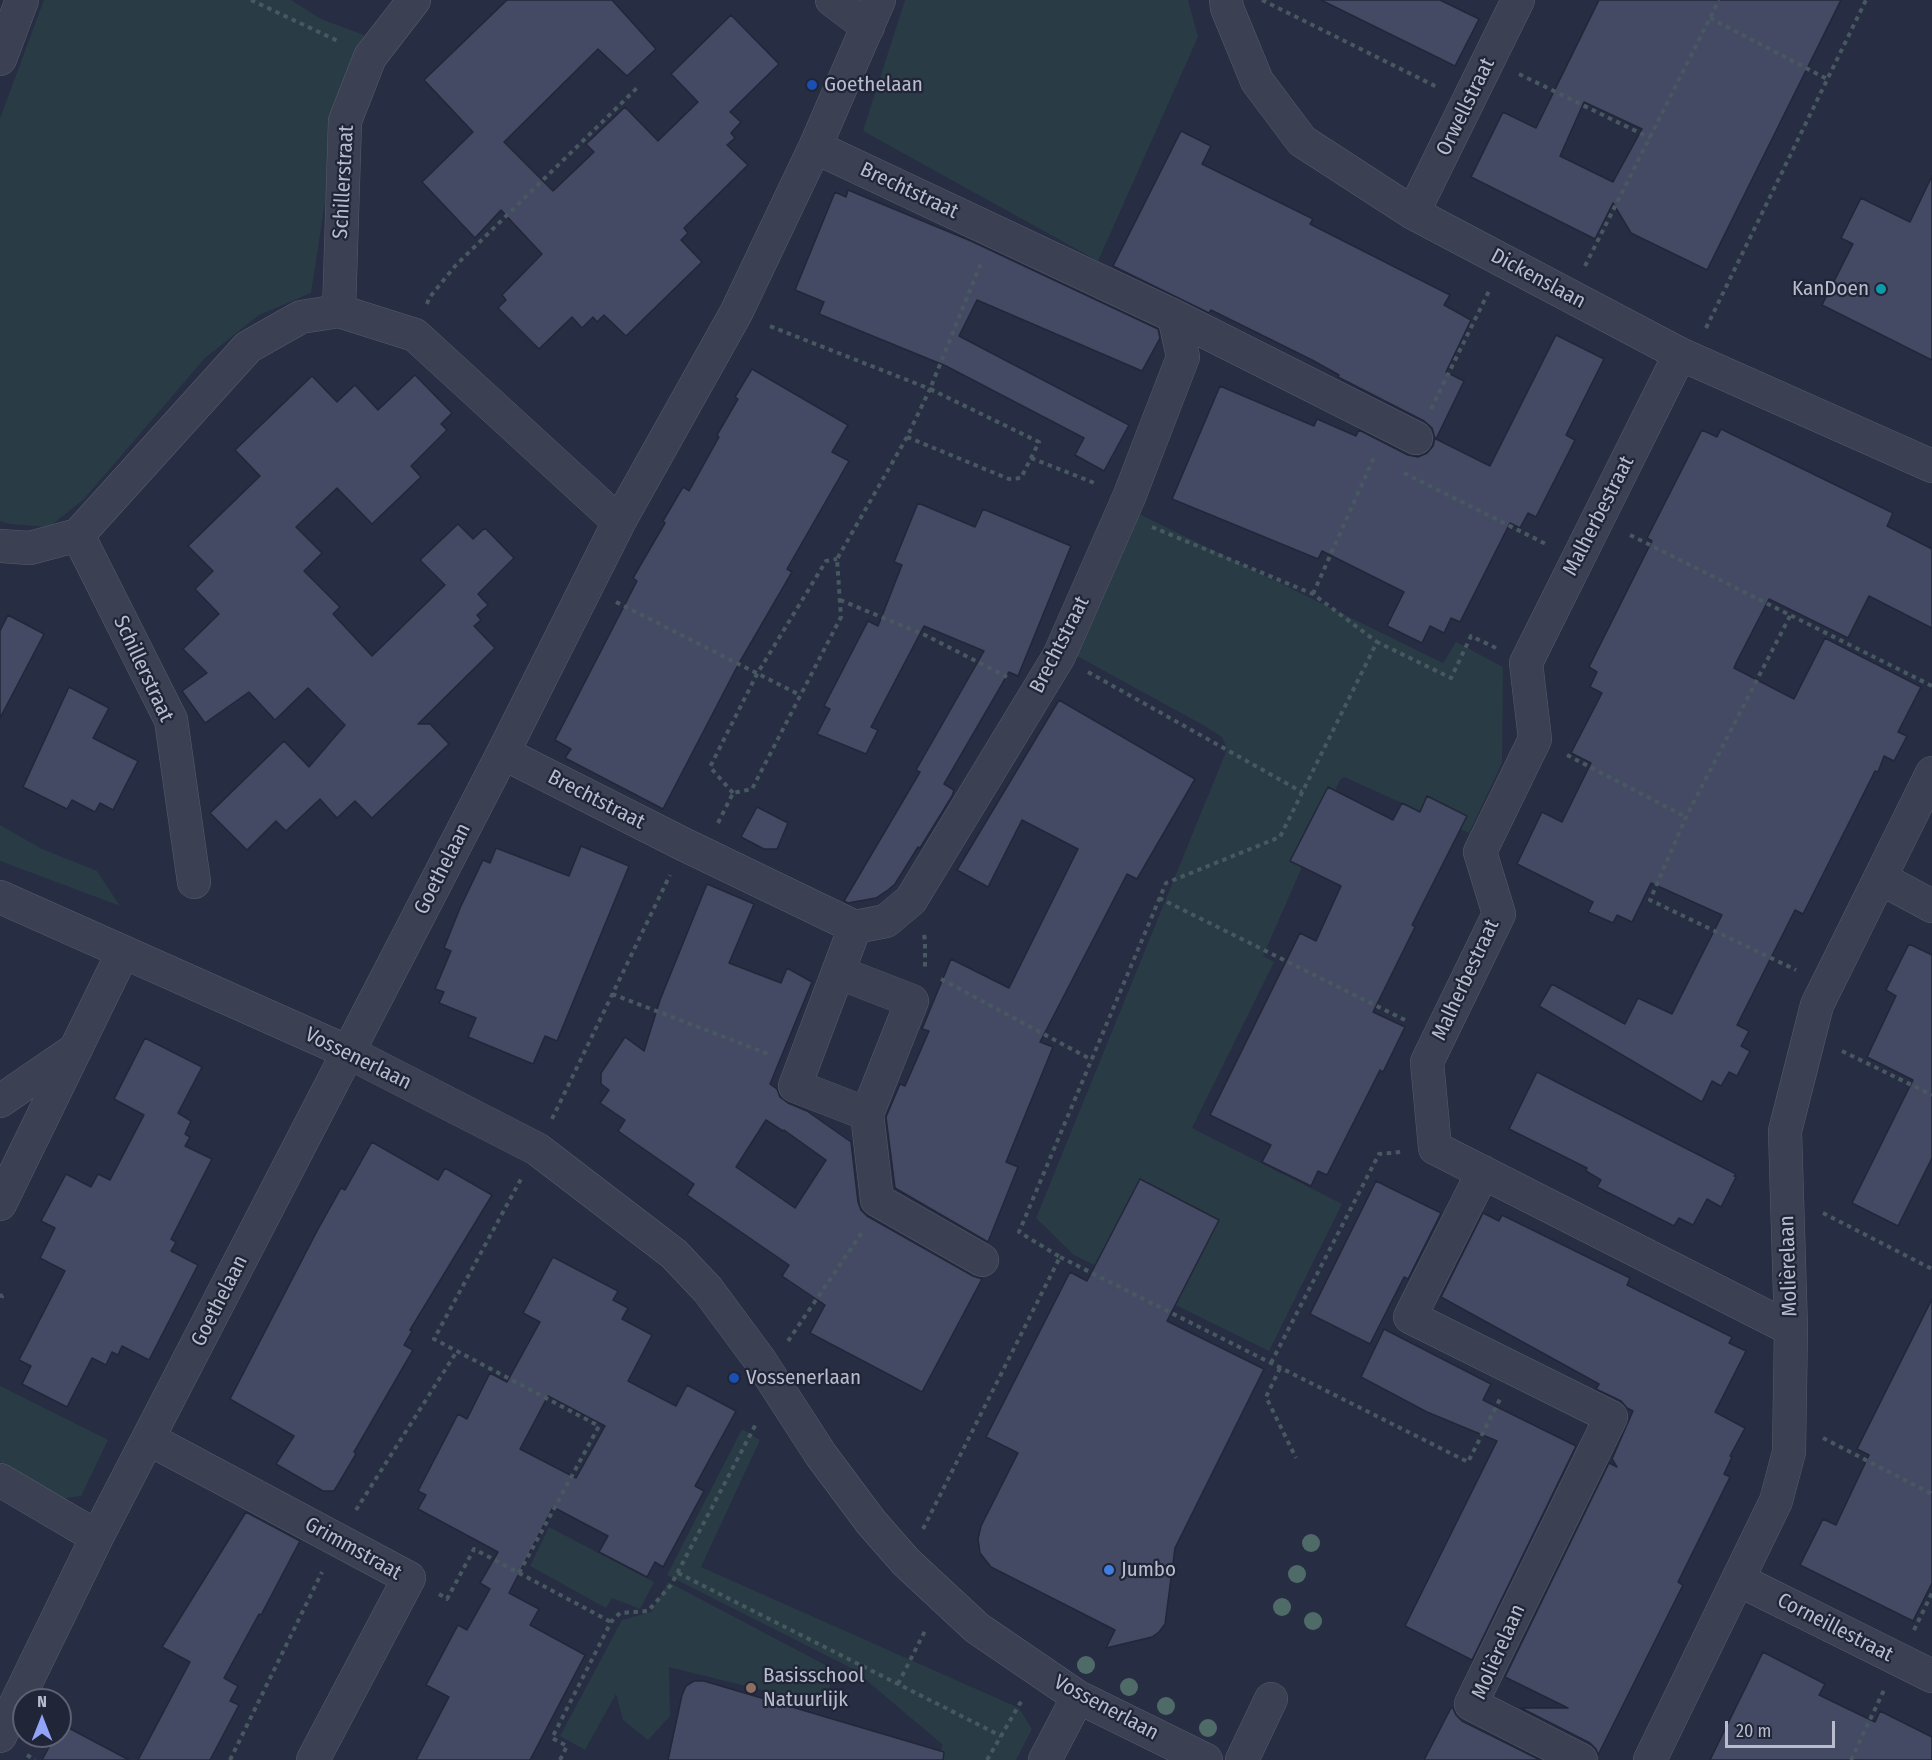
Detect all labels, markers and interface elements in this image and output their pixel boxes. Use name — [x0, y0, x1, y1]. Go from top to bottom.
street label: Orwellstraat — [1432, 54, 1500, 160]
place label: Goethelaan — [824, 72, 923, 98]
marker: Goethelaan — [805, 78, 819, 92]
street label: Schillerstraat — [328, 124, 360, 240]
street label: Brechtstraat — [856, 157, 962, 225]
street label: Dickenslaan — [1486, 244, 1590, 314]
place label: KanDoen — [1792, 276, 1869, 302]
marker: KanDoen — [1874, 282, 1888, 296]
street label: Malherbestraat — [1558, 452, 1640, 580]
street label: Brechtstraat — [1025, 592, 1095, 698]
street label: Schillerstraat — [107, 612, 179, 726]
street label: Brechtstraat — [543, 765, 649, 835]
street label: Goethelaan — [409, 819, 477, 919]
street label: Malherbestraat — [1427, 915, 1505, 1045]
street label: Vossenerlaan — [301, 1022, 415, 1096]
street label: Molièrelaan — [1775, 1215, 1803, 1317]
street label: Goethelaan — [186, 1251, 254, 1351]
place label: Vossenerlaan — [746, 1365, 861, 1391]
marker: Vossenerlaan — [727, 1371, 741, 1385]
street label: Grimmstraat — [300, 1512, 406, 1586]
place label: Jumbo — [1121, 1557, 1176, 1583]
marker: Jumbo — [1102, 1563, 1116, 1577]
street label: Corneillestraat — [1773, 1588, 1897, 1668]
street label: Molièrelaan — [1467, 1601, 1531, 1703]
place label: Basisschool Natuurlijk — [763, 1663, 864, 1713]
street label: Vossenerlaan — [1049, 1670, 1163, 1746]
marker: Basisschool Natuurlijk — [744, 1681, 758, 1695]
north arrow — [12, 1688, 72, 1748]
text: N — [37, 1692, 47, 1711]
scale bar — [1728, 1709, 1838, 1747]
text: 20 m — [1736, 1720, 1771, 1742]

